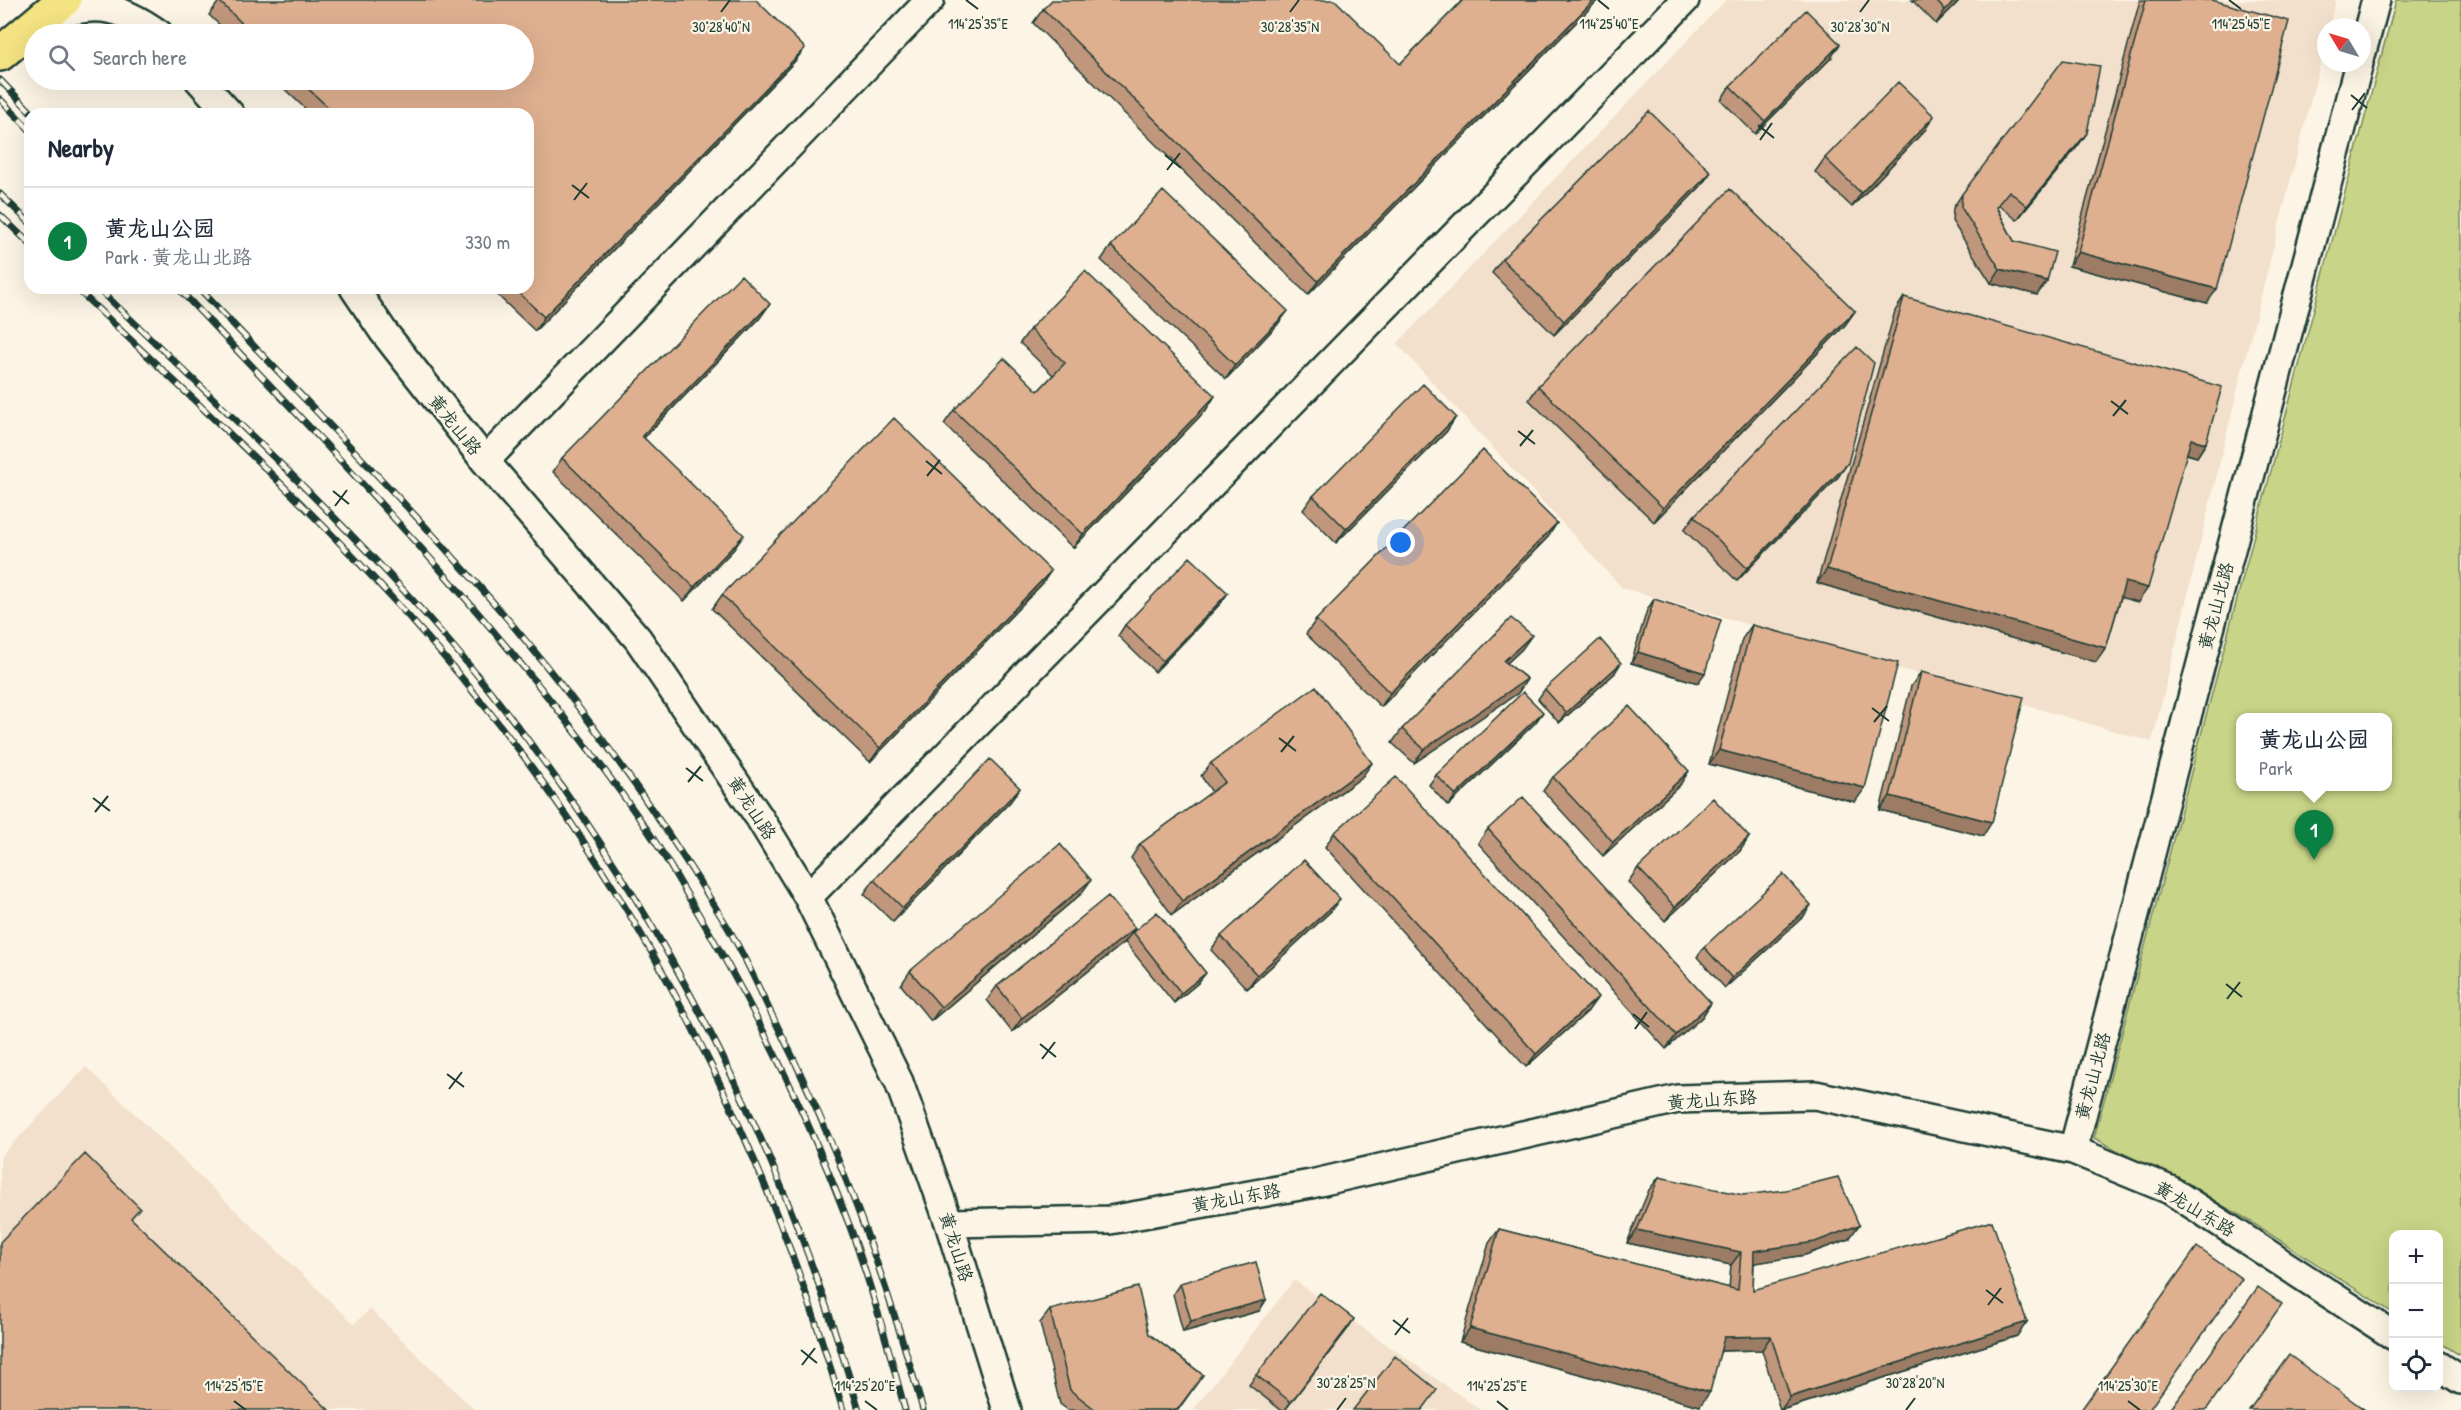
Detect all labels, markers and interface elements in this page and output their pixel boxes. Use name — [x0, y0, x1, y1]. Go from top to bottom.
text: 114°25'35"E — [948, 13, 1008, 34]
text: 114°25'40"E — [1579, 13, 1639, 34]
text: 114°25'45"E — [2212, 13, 2271, 34]
text: 30°28'40"N — [692, 16, 750, 37]
text: 30°28'35"N — [1261, 16, 1319, 37]
text: 30°28'30"N — [1831, 16, 1889, 37]
north arrow — [2317, 18, 2371, 72]
search box — [24, 24, 534, 90]
icon: search — [45, 41, 78, 74]
text: Search here — [93, 42, 187, 72]
text: Nearby — [48, 130, 114, 165]
text: 黄龙山公园 — [105, 213, 215, 243]
text: 1 — [64, 228, 71, 255]
text: 330 m — [465, 228, 510, 255]
text: Park · 黄龙山北路 — [105, 243, 252, 270]
street label: 黄龙山路 — [423, 389, 488, 461]
your location — [1386, 528, 1415, 557]
street label: 黄龙山北路 — [2192, 559, 2239, 653]
popup — [2236, 713, 2392, 791]
text: 黄龙山公园 — [2259, 724, 2369, 754]
text: Park — [2259, 754, 2292, 781]
street label: 黄龙山路 — [722, 771, 783, 845]
pin: 1 — [2294, 810, 2334, 860]
street label: 黄龙山北路 — [2069, 1029, 2116, 1123]
street label: 黄龙山东路 — [1666, 1084, 1758, 1115]
street label: 黄龙山东路 — [2150, 1175, 2240, 1242]
street label: 黄龙山东路 — [1189, 1177, 1282, 1218]
street label: 黄龙山路 — [933, 1209, 979, 1285]
map controls — [2389, 1230, 2443, 1392]
button: + — [2389, 1230, 2443, 1284]
button: − — [2389, 1284, 2443, 1338]
button: locate — [2389, 1338, 2443, 1392]
text: 30°28'25"N — [1317, 1372, 1375, 1393]
text: 30°28'20"N — [1885, 1372, 1945, 1393]
text: 114°25'15"E — [205, 1375, 264, 1396]
text: 114°25'20"E — [835, 1375, 896, 1396]
text: 114°25'25"E — [1467, 1375, 1528, 1396]
text: 114°25'30"E — [2098, 1375, 2159, 1396]

